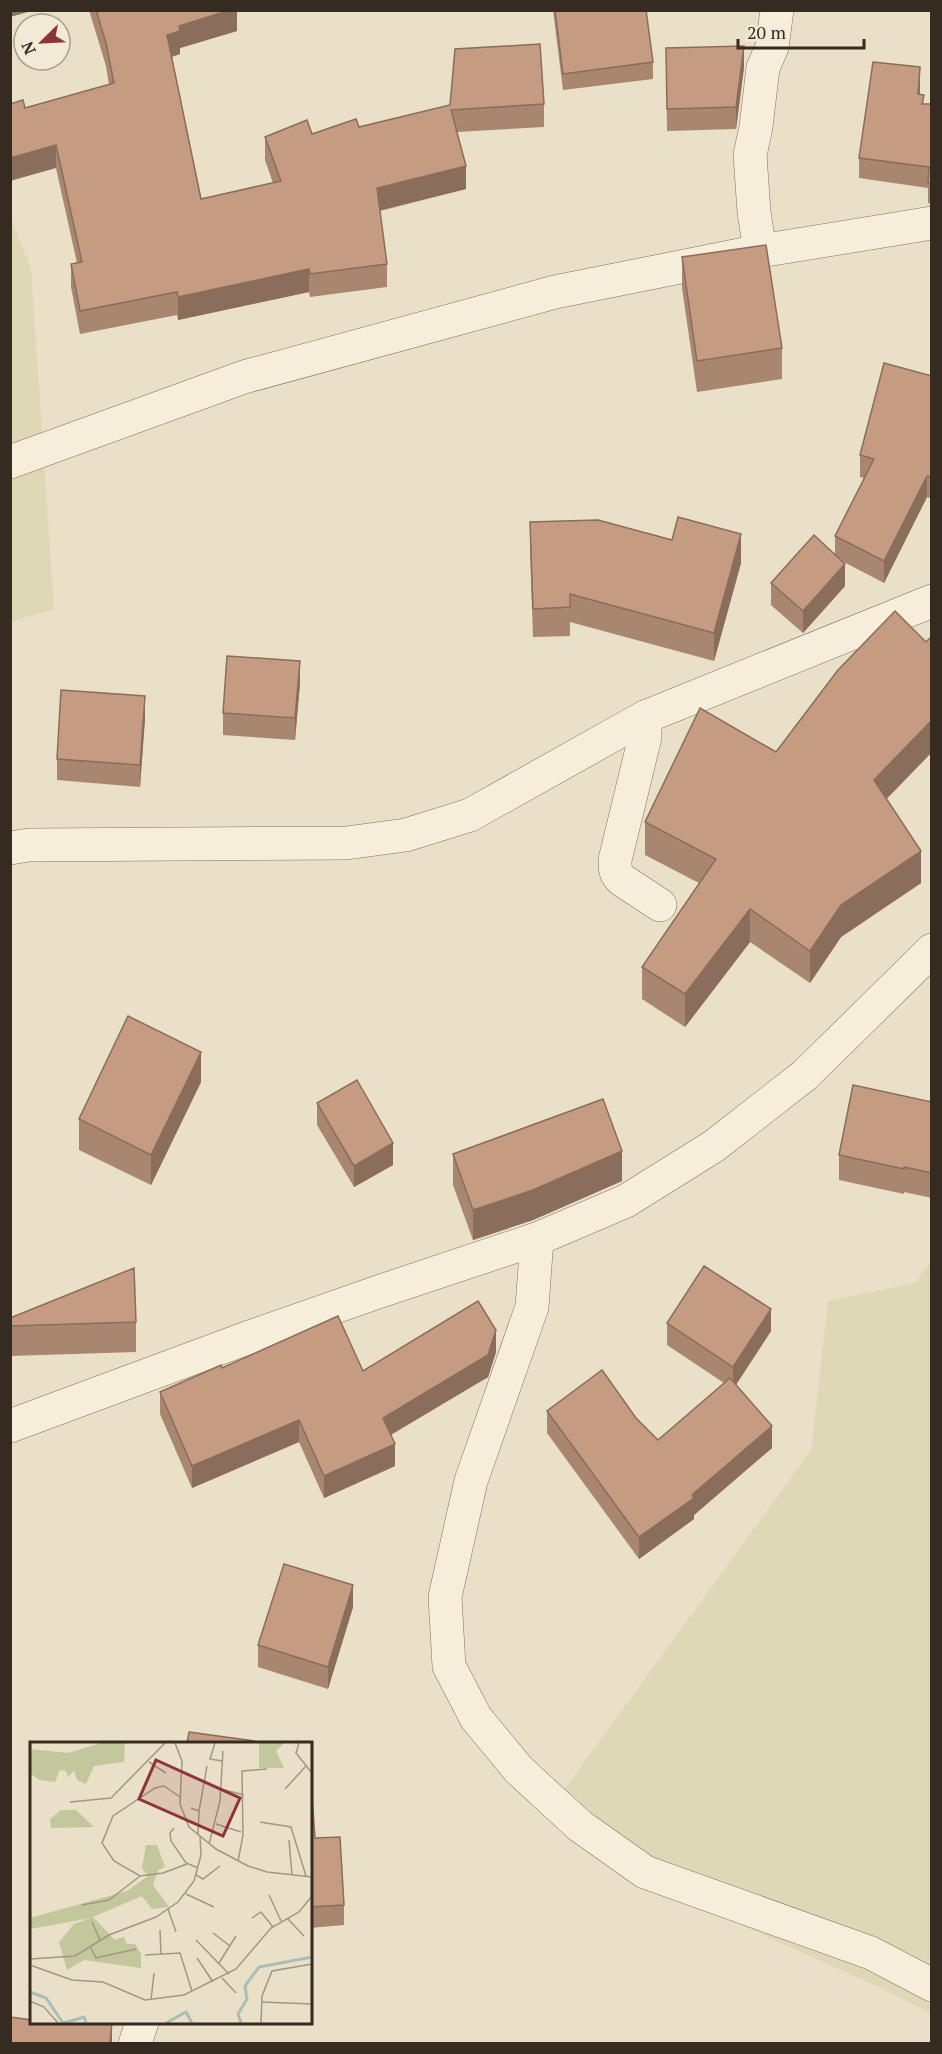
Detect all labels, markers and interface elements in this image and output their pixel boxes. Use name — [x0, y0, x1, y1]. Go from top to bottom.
north arrow — [12, 12, 72, 72]
scale bar — [738, 12, 864, 50]
text: 20 m — [747, 20, 787, 44]
text: N — [16, 38, 41, 58]
inset map — [30, 1742, 312, 2024]

